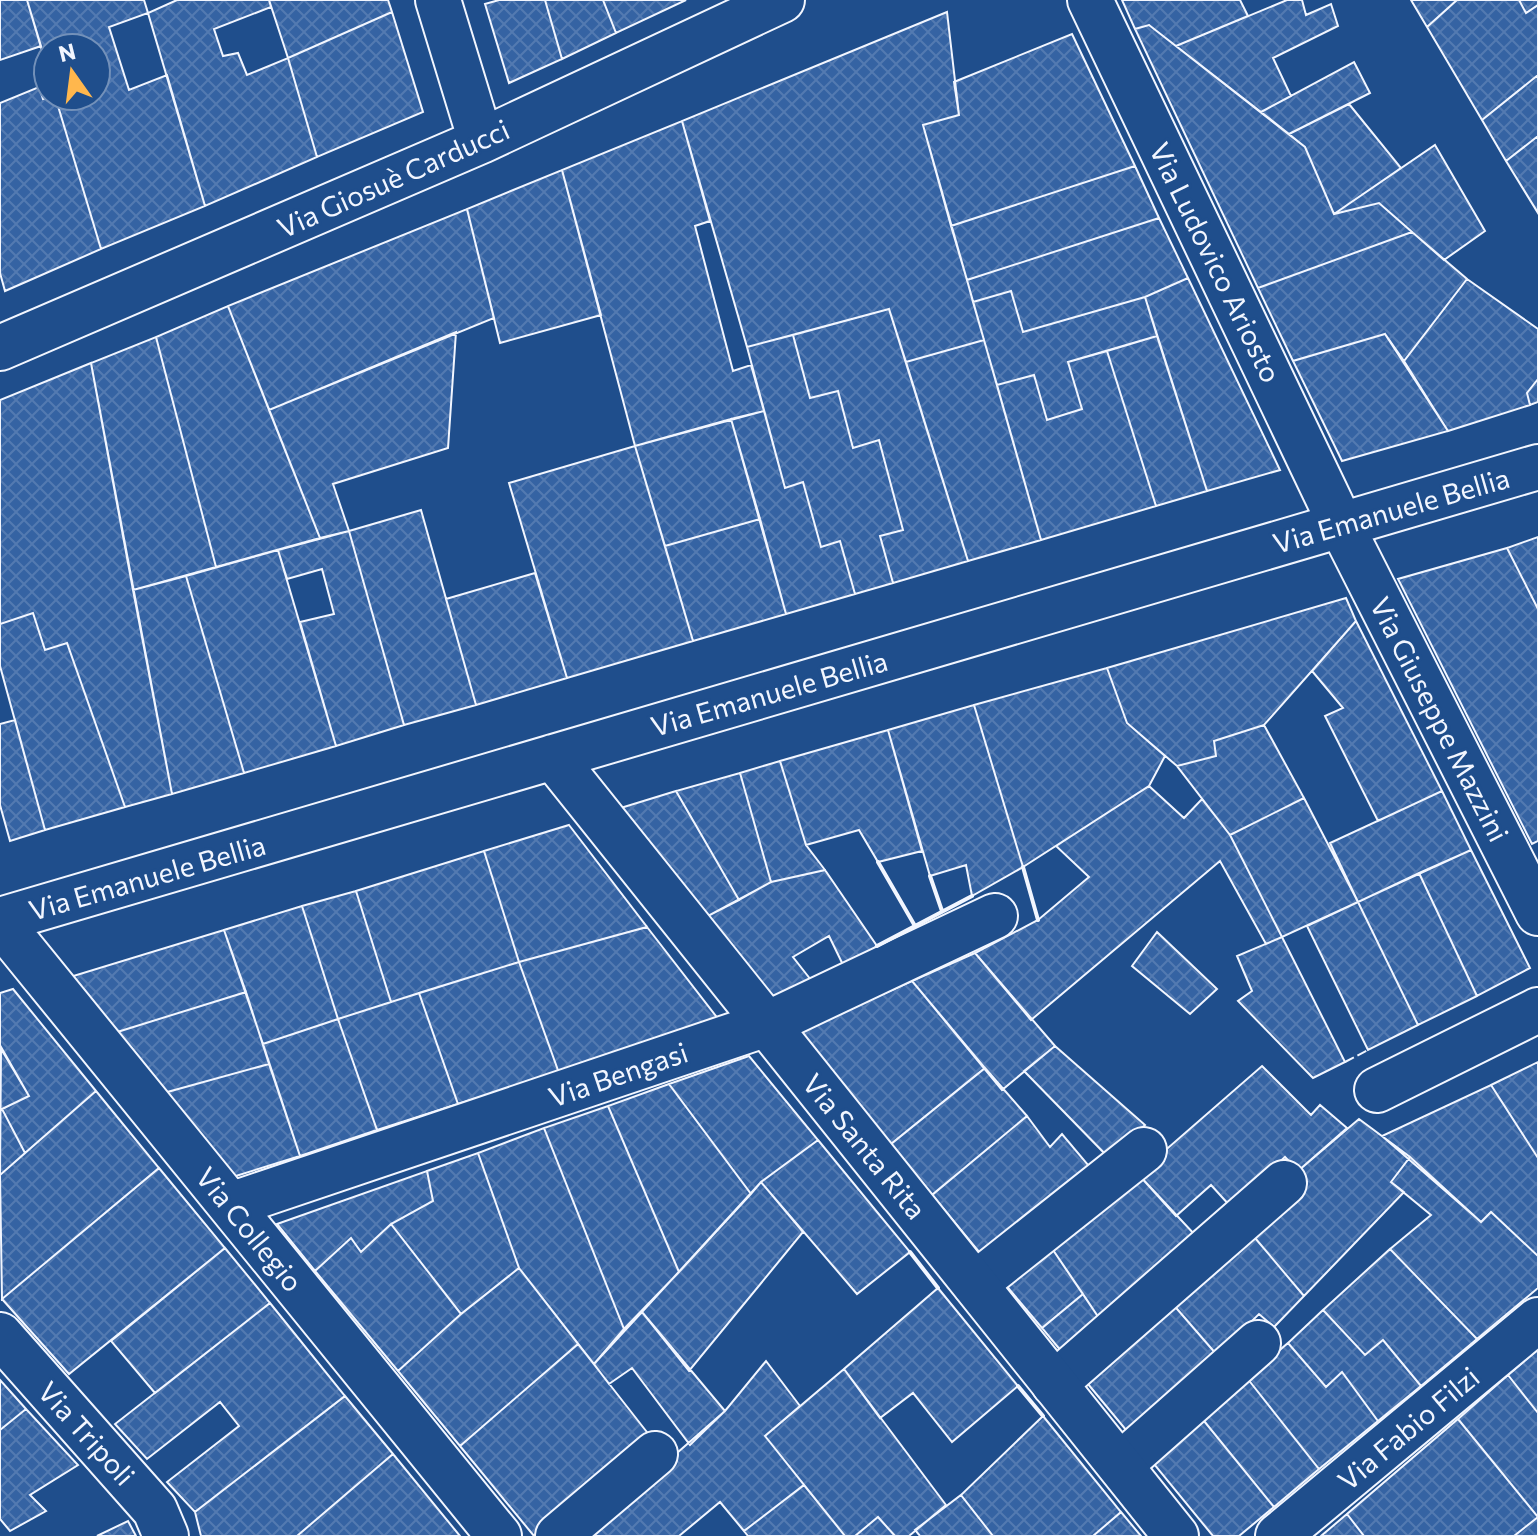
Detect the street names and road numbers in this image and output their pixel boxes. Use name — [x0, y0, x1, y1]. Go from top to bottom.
street label: Via Giosuè Carducci — [272, 112, 514, 244]
street label: Via Ludovico Ariosto — [1143, 136, 1289, 388]
street label: Via Emanuele Bellia — [1269, 460, 1513, 560]
street label: Via Giuseppe Mazzini — [1364, 591, 1516, 847]
street label: Via Emanuele Bellia — [647, 643, 891, 743]
street label: Via Emanuele Bellia — [25, 827, 269, 927]
street label: Via Bengasi — [544, 1034, 692, 1114]
street label: Via Santa Rita — [796, 1066, 934, 1226]
street label: Via Collegio — [189, 1160, 311, 1298]
street label: Via Fabio Filzi — [1330, 1359, 1486, 1497]
street label: Via Tripoli — [32, 1374, 142, 1492]

